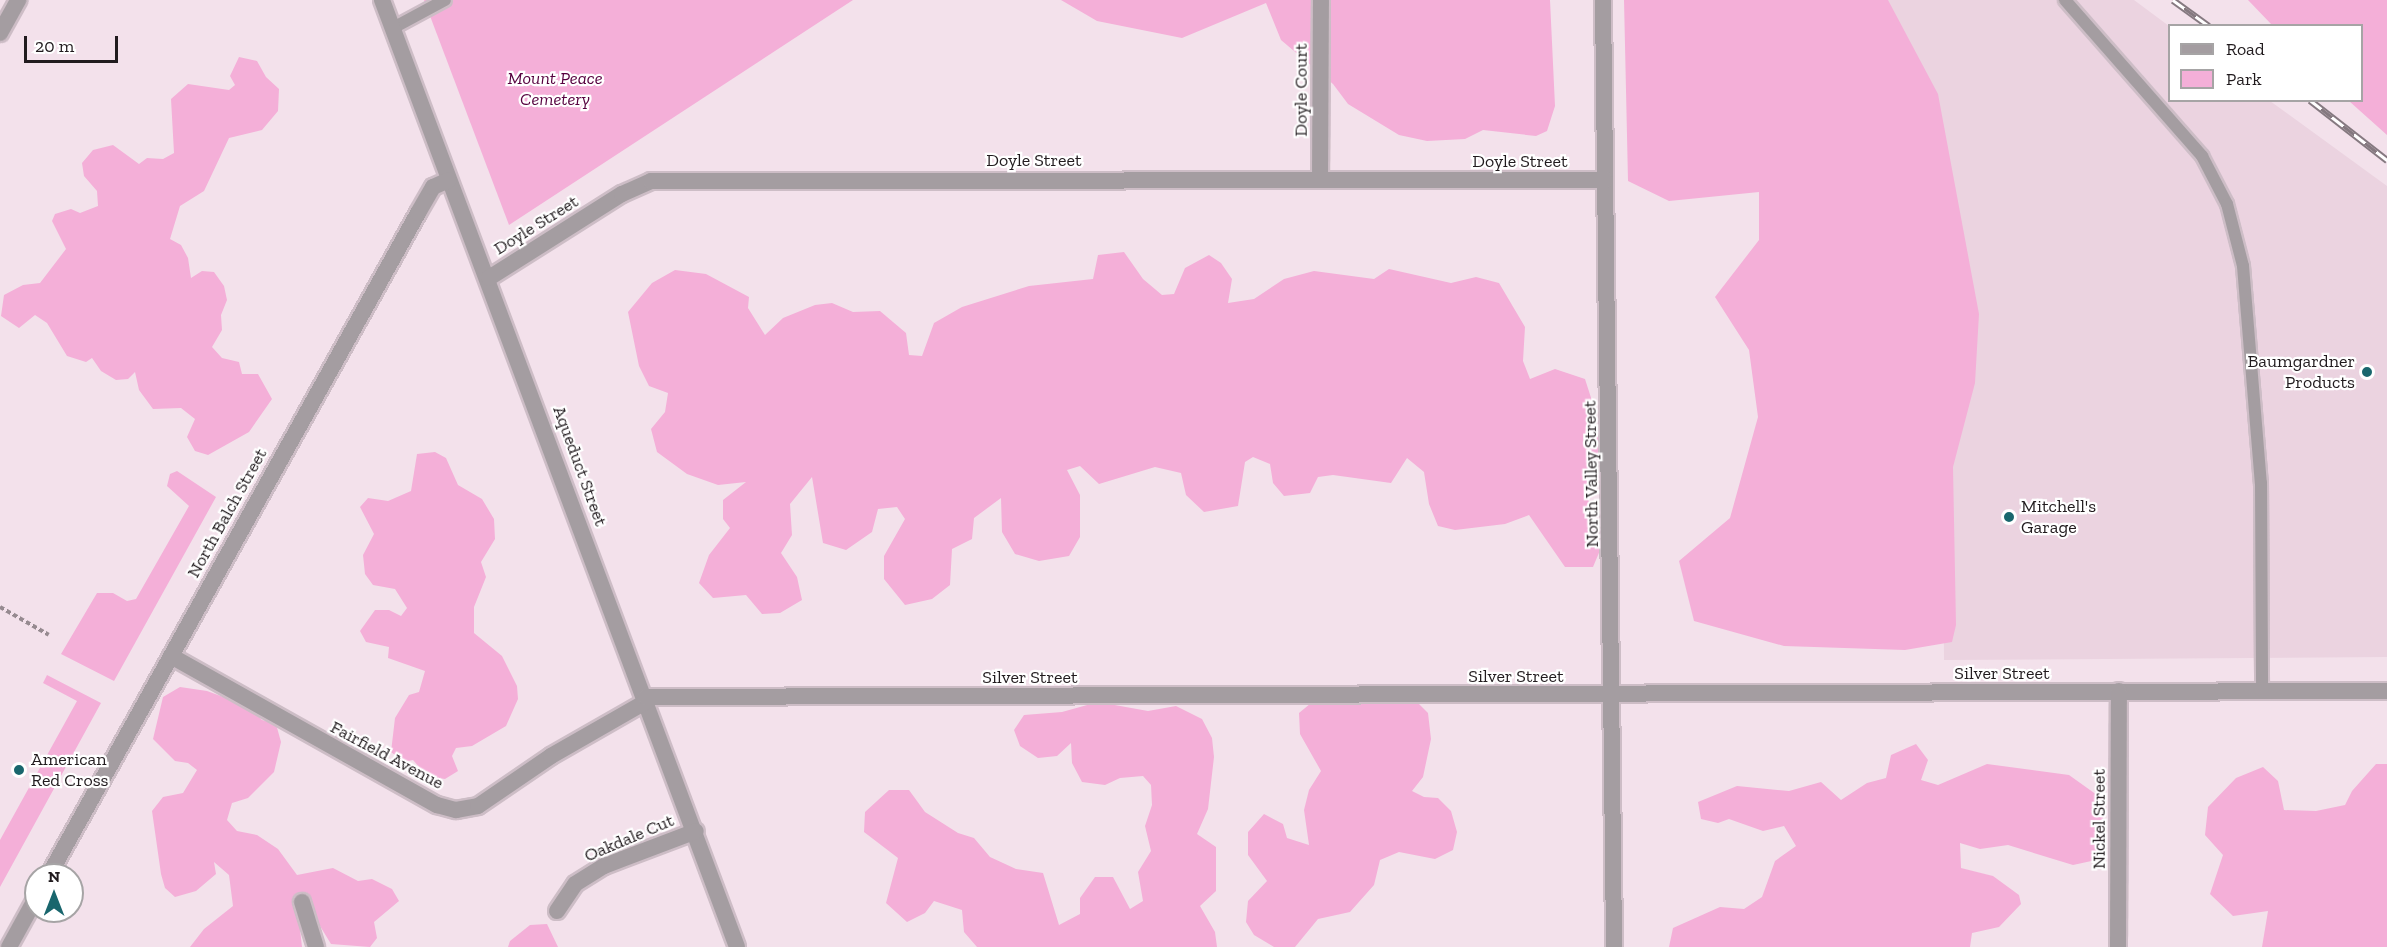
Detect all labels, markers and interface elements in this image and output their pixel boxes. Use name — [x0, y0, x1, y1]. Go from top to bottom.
scale bar — [27, 24, 122, 62]
legend — [2168, 24, 2363, 102]
text: 20 m — [35, 35, 74, 57]
text: Road — [2226, 38, 2265, 60]
street label: Doyle Court — [1290, 43, 1312, 137]
park label: Mount Peace Cemetery — [507, 68, 603, 110]
text: Park — [2226, 68, 2262, 90]
street label: Doyle Street — [986, 149, 1082, 171]
street label: Doyle Street — [1472, 150, 1568, 172]
street label: Doyle Street — [490, 191, 582, 259]
place label: Baumgardner Products — [2247, 351, 2355, 394]
marker: Baumgardner Products — [2360, 365, 2374, 379]
street label: North Valley Street — [1579, 400, 1603, 548]
street label: Aqueduct Street — [548, 403, 612, 529]
street label: North Balch Street — [182, 444, 272, 582]
place label: Mitchell's Garage — [2021, 496, 2096, 538]
marker: Mitchell's Garage — [2002, 510, 2016, 524]
street label: Silver Street — [1954, 662, 2050, 684]
street label: Silver Street — [1468, 665, 1564, 687]
street label: Silver Street — [982, 666, 1078, 688]
street label: Fairfield Avenue — [326, 716, 448, 794]
place label: American Red Cross — [31, 749, 109, 792]
marker: American Red Cross — [12, 763, 26, 777]
street label: Nickel Street — [2088, 769, 2110, 869]
street label: Oakdale Cut — [581, 809, 677, 867]
north arrow — [24, 863, 84, 923]
text: N — [48, 867, 60, 886]

